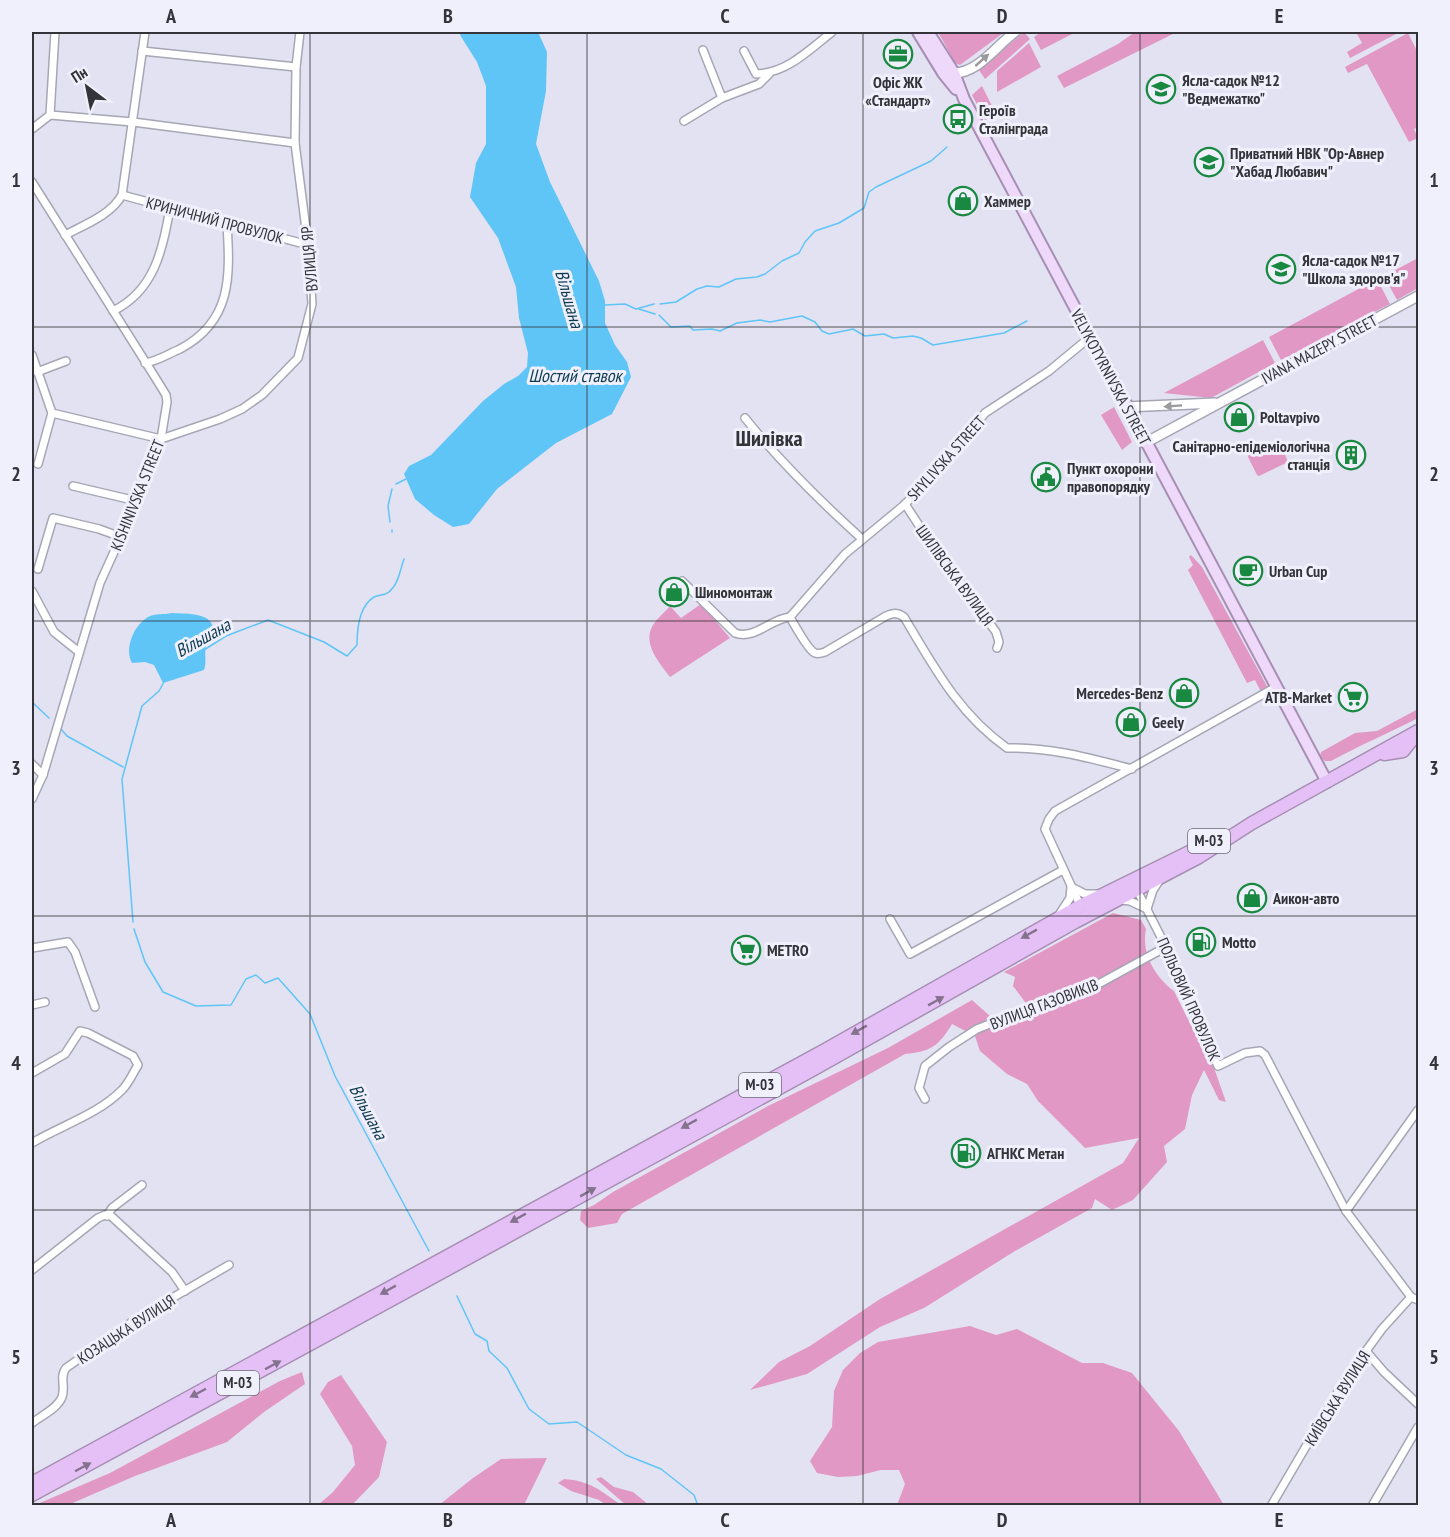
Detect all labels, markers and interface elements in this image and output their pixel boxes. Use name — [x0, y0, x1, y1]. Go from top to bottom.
text: A — [165, 3, 177, 29]
text: B — [443, 3, 453, 29]
text: C — [720, 3, 730, 29]
text: D — [997, 3, 1008, 29]
text: E — [1275, 3, 1283, 29]
office icon: Офіс ЖК «Стандарт» — [882, 38, 914, 70]
one-way arrow — [974, 54, 989, 67]
north arrow — [57, 57, 117, 117]
text: Пн — [67, 62, 91, 87]
place label: Ясла-садок №12 "Ведмежатко" — [1182, 70, 1280, 108]
place label: Офіс ЖК «Стандарт» — [865, 72, 931, 110]
school or university icon: Ясла-садок №12 "Ведмежатко" — [1145, 73, 1177, 105]
place label: Героїв Сталінграда — [979, 100, 1048, 138]
bus stop icon: Героїв Сталінграда — [942, 103, 974, 135]
place label: Приватний НВК "Ор-Авнер "Хабад Любавич" — [1230, 143, 1384, 181]
school or university icon: Приватний НВК "Ор-Авнер "Хабад Любавич" — [1193, 146, 1225, 178]
text: 1 — [11, 167, 21, 193]
text: 1 — [1429, 167, 1439, 193]
shop icon: Хаммер — [947, 185, 979, 217]
place label: Хаммер — [984, 191, 1031, 211]
street label: КРИНИЧНИЙ ПРОВУЛОК — [144, 192, 286, 248]
street label: ВУЛИЦЯ ЯР — [296, 226, 322, 292]
place label: Ясла-садок №17 "Школа здоров'я" — [1302, 250, 1406, 288]
school or university icon: Ясла-садок №17 "Школа здоров'я" — [1265, 253, 1297, 285]
water label: Вільшана — [550, 267, 589, 331]
street label: VELYKOTYRNIVSKA STREET — [1066, 305, 1155, 449]
street label: IVANA MAZEPY STREET — [1258, 310, 1380, 388]
water label: Шостий ставок — [528, 364, 624, 387]
one-way arrow — [1164, 401, 1183, 411]
shop icon: Poltavpivo — [1223, 401, 1255, 433]
place label: Poltavpivo — [1260, 407, 1320, 427]
street label: SHYLIVSKA STREET — [902, 411, 990, 505]
district label: Шилівка — [735, 424, 803, 452]
place label: Санітарно-епідеміологічна станція — [1173, 436, 1330, 474]
street label: KISHINIVSKA STREET — [106, 437, 168, 553]
building icon: Санітарно-епідеміологічна станція — [1335, 439, 1367, 471]
place label: Пункт охорони правопорядку — [1067, 458, 1153, 496]
text: 2 — [11, 461, 21, 487]
public building icon: Пункт охорони правопорядку — [1030, 461, 1062, 493]
text: 2 — [1429, 461, 1439, 487]
street label: ШИЛІВСЬКА ВУЛИЦЯ — [912, 521, 998, 629]
cafe icon: Urban Cup — [1232, 555, 1264, 587]
place label: Urban Cup — [1269, 561, 1327, 581]
shop icon: Шиномонтаж — [658, 576, 690, 608]
place label: Шиномонтаж — [695, 582, 773, 602]
water label: Вільшана — [171, 613, 235, 662]
shop icon: Mercedes-Benz — [1168, 677, 1200, 709]
supermarket icon: ATB-Market — [1337, 681, 1369, 713]
place label: Mercedes-Benz — [1076, 683, 1163, 703]
place label: ATB-Market — [1264, 687, 1332, 707]
shop icon: Geely — [1115, 706, 1147, 738]
place label: Geely — [1152, 712, 1185, 732]
text: 3 — [11, 755, 21, 781]
text: 3 — [1429, 755, 1439, 781]
road number: М-03 — [1188, 829, 1230, 853]
shop icon: Аикон-авто — [1236, 882, 1268, 914]
place label: Аикон-авто — [1272, 888, 1339, 908]
fuel station icon: Motto — [1185, 926, 1217, 958]
one-way arrow — [1020, 929, 1037, 939]
place label: Motto — [1222, 932, 1256, 952]
supermarket icon: METRO — [730, 934, 762, 966]
street label: ПОЛЬОВИЙ ПРОВУЛОК — [1153, 934, 1225, 1064]
place label: METRO — [767, 940, 809, 960]
street label: ВУЛИЦЯ ГАЗОВИКІВ — [987, 974, 1101, 1034]
one-way arrow — [927, 996, 944, 1006]
one-way arrow — [851, 1025, 868, 1035]
text: 4 — [11, 1050, 21, 1076]
text: 4 — [1429, 1050, 1439, 1076]
road number: М-03 — [739, 1073, 781, 1097]
water label: Вільшана — [344, 1080, 393, 1144]
one-way arrow — [680, 1119, 697, 1129]
fuel station icon: АГНКС Метан — [950, 1137, 982, 1169]
place label: АГНКС Метан — [986, 1143, 1064, 1163]
one-way arrow — [580, 1187, 597, 1197]
one-way arrow — [509, 1213, 526, 1223]
one-way arrow — [379, 1285, 396, 1295]
street label: КОЗАЦЬКА ВУЛИЦЯ — [73, 1290, 179, 1368]
text: 5 — [11, 1344, 21, 1370]
text: 5 — [1429, 1344, 1439, 1370]
street label: КИЇВСЬКА ВУЛИЦЯ — [1300, 1347, 1374, 1449]
one-way arrow — [265, 1360, 282, 1370]
road number: М-03 — [217, 1371, 259, 1395]
one-way arrow — [189, 1388, 206, 1398]
one-way arrow — [75, 1462, 92, 1472]
text: A — [165, 1507, 177, 1533]
text: B — [443, 1507, 453, 1533]
text: C — [720, 1507, 730, 1533]
text: D — [997, 1507, 1008, 1533]
text: E — [1275, 1507, 1283, 1533]

